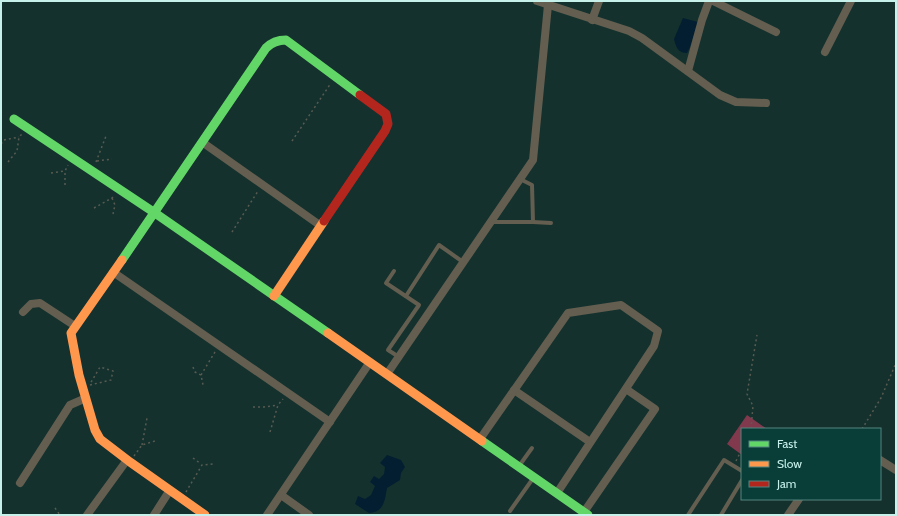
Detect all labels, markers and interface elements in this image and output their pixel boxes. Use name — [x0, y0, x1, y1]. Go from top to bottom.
legend — [741, 428, 881, 500]
text: Fast — [777, 436, 797, 451]
text: Slow — [777, 456, 802, 471]
text: Jam — [776, 476, 796, 491]

